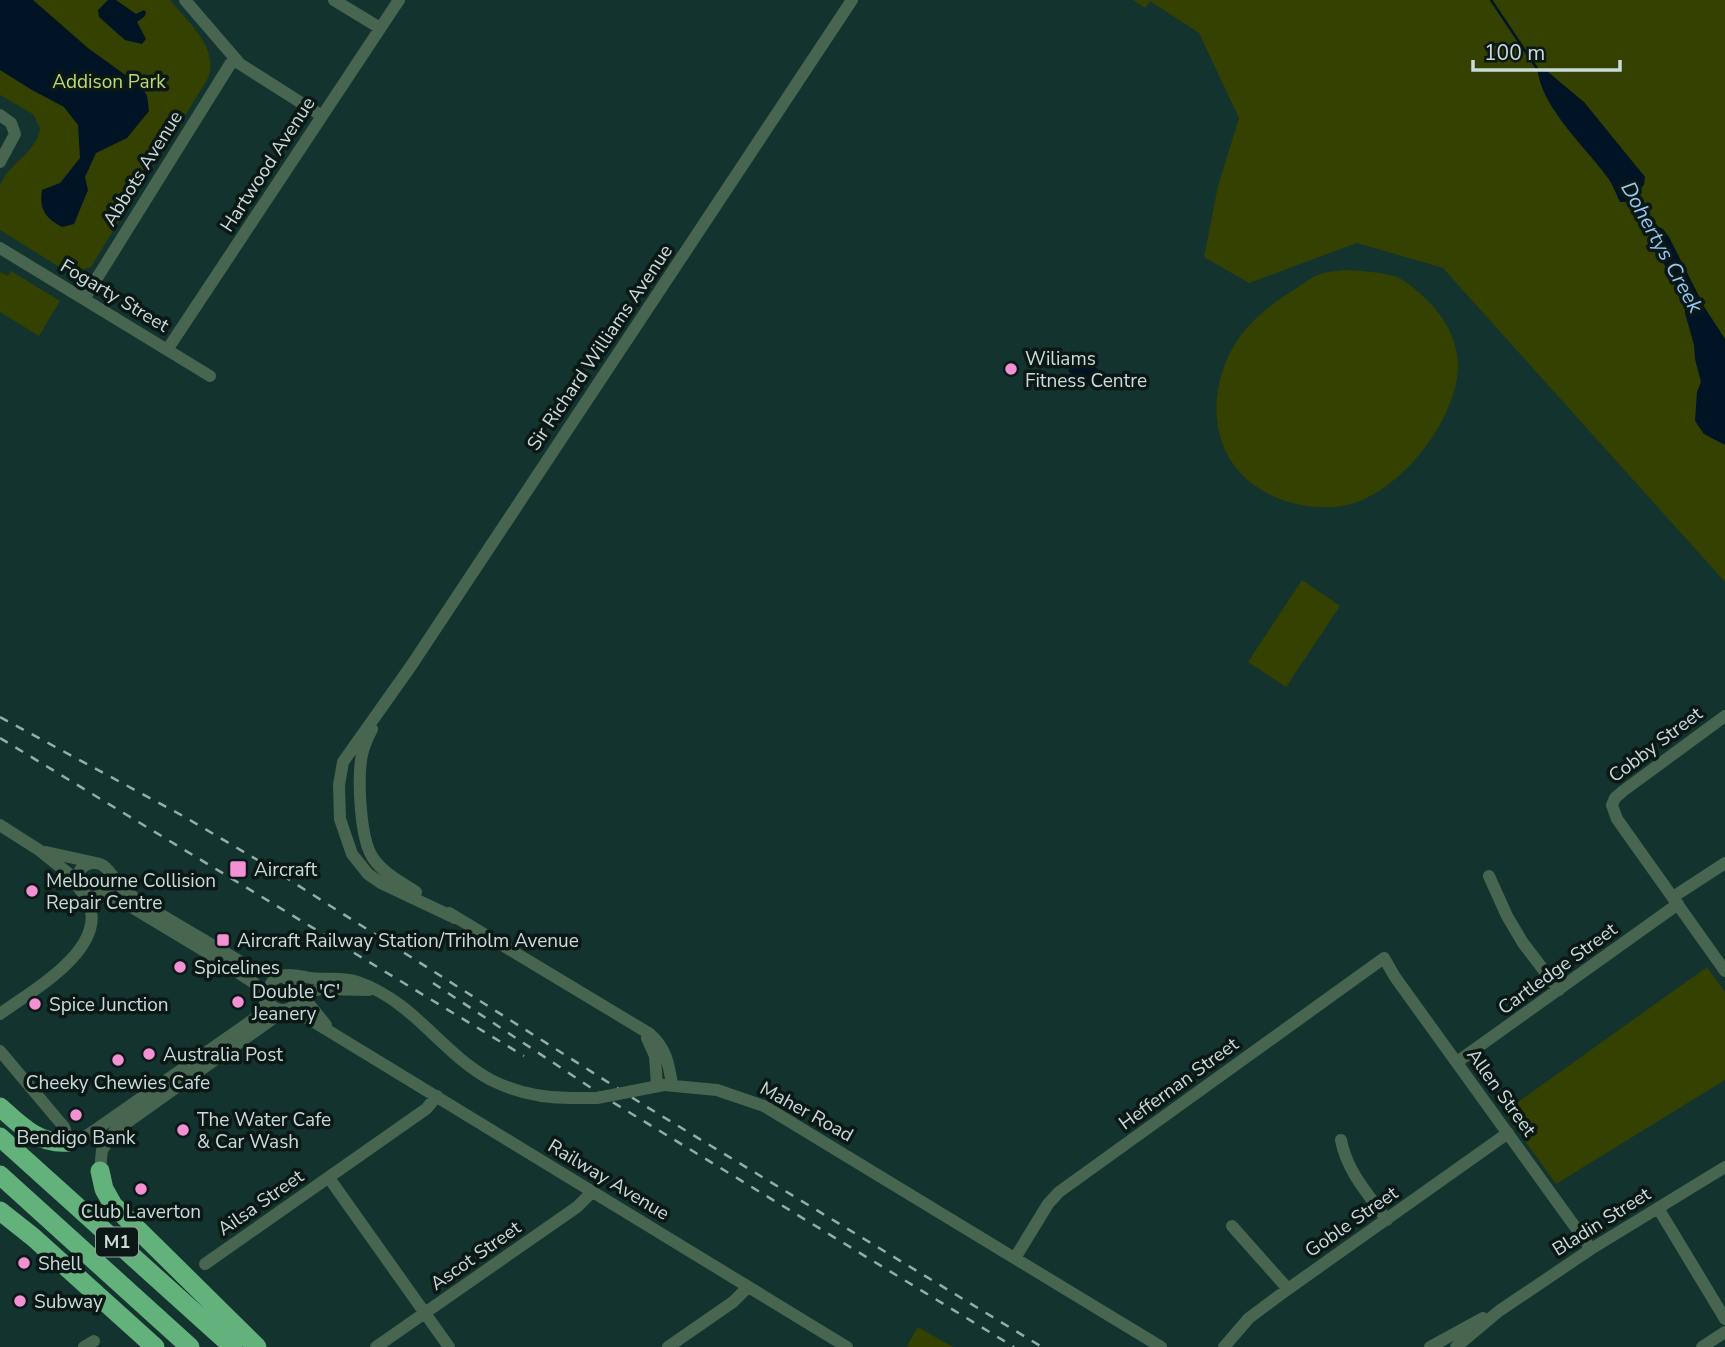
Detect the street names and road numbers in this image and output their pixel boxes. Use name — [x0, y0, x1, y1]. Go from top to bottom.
street label: Hartwood Avenue — [214, 92, 321, 237]
street label: Abbots Avenue — [97, 106, 189, 231]
street label: Sir Richard Williams Avenue — [521, 239, 679, 456]
street label: Fogarty Street — [55, 253, 174, 339]
street label: Cobby Street — [1603, 701, 1708, 789]
street label: Cartledge Street — [1493, 917, 1623, 1021]
street label: Heffernan Street — [1114, 1031, 1244, 1136]
street label: Allen Street — [1461, 1043, 1542, 1142]
street label: Maher Road — [755, 1076, 858, 1148]
street label: Railway Avenue — [543, 1133, 674, 1226]
street label: Ailsa Street — [212, 1163, 309, 1242]
street label: Goble Street — [1300, 1180, 1403, 1263]
street label: Bladin Street — [1547, 1181, 1656, 1262]
street label: Ascot Street — [425, 1215, 526, 1297]
road number: M1 — [96, 1227, 138, 1256]

